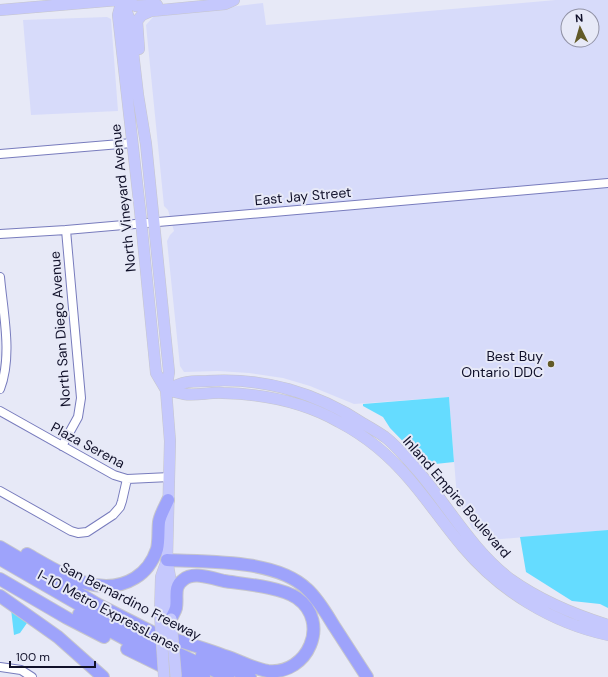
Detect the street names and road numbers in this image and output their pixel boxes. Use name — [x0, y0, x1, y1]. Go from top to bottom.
street label: North Vineyard Avenue — [106, 123, 140, 273]
street label: East Jay Street — [254, 183, 352, 209]
street label: North San Diego Avenue — [46, 251, 74, 407]
street label: Plaza Serena — [48, 418, 128, 472]
street label: Inland Empire Boulevard — [399, 432, 515, 562]
street label: San Bernardino Freeway — [58, 558, 205, 644]
street label: I-10 Metro ExpressLanes — [35, 566, 183, 656]

